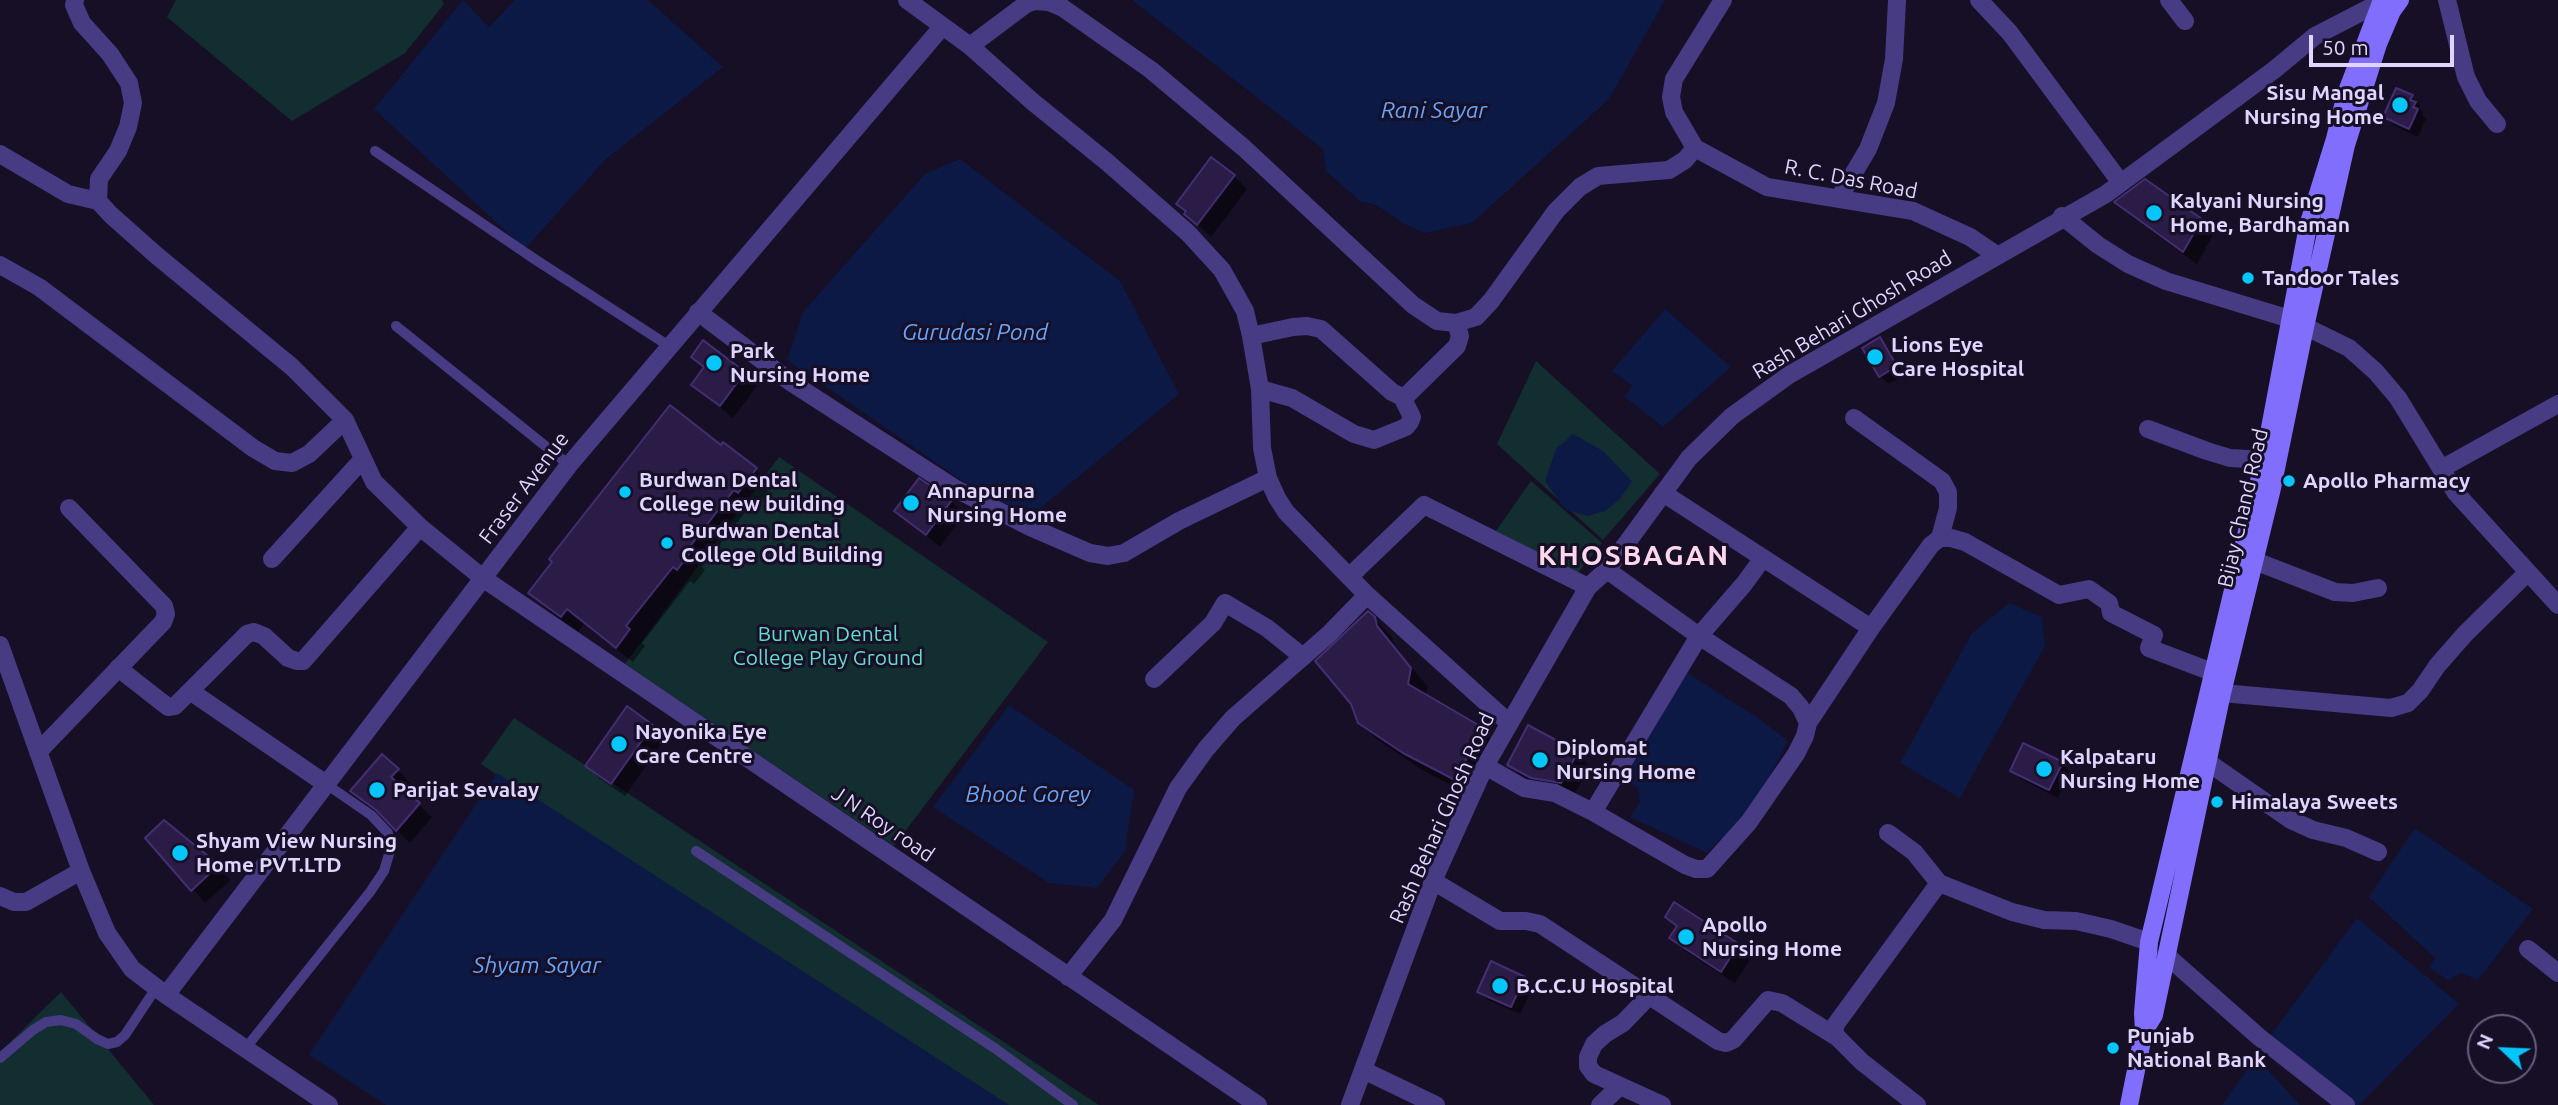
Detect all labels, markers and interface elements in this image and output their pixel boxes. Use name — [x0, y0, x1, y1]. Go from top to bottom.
scale bar — [2313, 21, 2458, 65]
text: 50 m — [2322, 35, 2369, 59]
place label: Sisu Mangal Nursing Home — [2244, 80, 2384, 130]
marker: Sisu Mangal Nursing Home — [2390, 95, 2410, 115]
water label: Rani Sayar — [1381, 96, 1487, 124]
street label: R. C. Das Road — [1783, 154, 1919, 204]
place label: Kalyani Nursing Home, Bardhaman — [2170, 188, 2350, 238]
marker: Kalyani Nursing Home, Bardhaman — [2144, 203, 2164, 223]
street label: Rash Behari Ghosh Road — [1748, 246, 1956, 384]
place label: Tandoor Tales — [2262, 265, 2399, 291]
marker: Tandoor Tales — [2240, 270, 2256, 286]
water label: Gurudasi Pond — [902, 318, 1048, 346]
place label: Lions Eye Care Hospital — [1891, 332, 2024, 382]
place label: Park Nursing Home — [730, 338, 870, 388]
marker: Lions Eye Care Hospital — [1865, 347, 1885, 367]
marker: Park Nursing Home — [704, 353, 724, 373]
street label: Bijay Chand Road — [2212, 426, 2274, 590]
street label: Fraser Avenue — [474, 427, 574, 549]
place label: Burdwan Dental College new building — [639, 467, 845, 517]
place label: Apollo Pharmacy — [2303, 468, 2470, 494]
marker: Apollo Pharmacy — [2281, 473, 2297, 489]
place label: Annapurna Nursing Home — [927, 478, 1067, 528]
marker: Burdwan Dental College new building — [617, 484, 633, 500]
marker: Annapurna Nursing Home — [901, 493, 921, 513]
place label: Burdwan Dental College Old Building — [681, 518, 883, 568]
marker: Burdwan Dental College Old Building — [659, 535, 675, 551]
district label: KHOSBAGAN — [1539, 539, 1729, 573]
park label: Burwan Dental College Play Ground — [733, 621, 923, 671]
street label: Rash Behari Ghosh Road — [1384, 709, 1500, 927]
place label: Nayonika Eye Care Centre — [635, 719, 767, 769]
marker: Nayonika Eye Care Centre — [609, 734, 629, 754]
place label: Diplomat Nursing Home — [1556, 735, 1696, 785]
place label: Kalpataru Nursing Home — [2060, 744, 2200, 794]
marker: Diplomat Nursing Home — [1530, 750, 1550, 770]
marker: Kalpataru Nursing Home — [2034, 759, 2054, 779]
place label: Parijat Sevalay — [393, 777, 539, 803]
marker: Parijat Sevalay — [367, 780, 387, 800]
street label: J N Roy road — [827, 780, 939, 868]
water label: Bhoot Gorey — [966, 780, 1090, 808]
place label: Himalaya Sweets — [2231, 789, 2398, 815]
marker: Himalaya Sweets — [2209, 794, 2225, 810]
place label: Shyam View Nursing Home PVT.LTD — [196, 828, 397, 878]
marker: Shyam View Nursing Home PVT.LTD — [170, 843, 190, 863]
place label: Apollo Nursing Home — [1702, 912, 1842, 962]
marker: Apollo Nursing Home — [1676, 927, 1696, 947]
water label: Shyam Sayar — [473, 951, 601, 979]
place label: B.C.C.U Hospital — [1516, 973, 1674, 999]
marker: B.C.C.U Hospital — [1490, 976, 1510, 996]
north arrow — [2467, 1014, 2537, 1084]
place label: Punjab National Bank — [2127, 1023, 2266, 1073]
text: N — [2472, 1031, 2497, 1052]
marker: Punjab National Bank — [2105, 1040, 2121, 1056]

